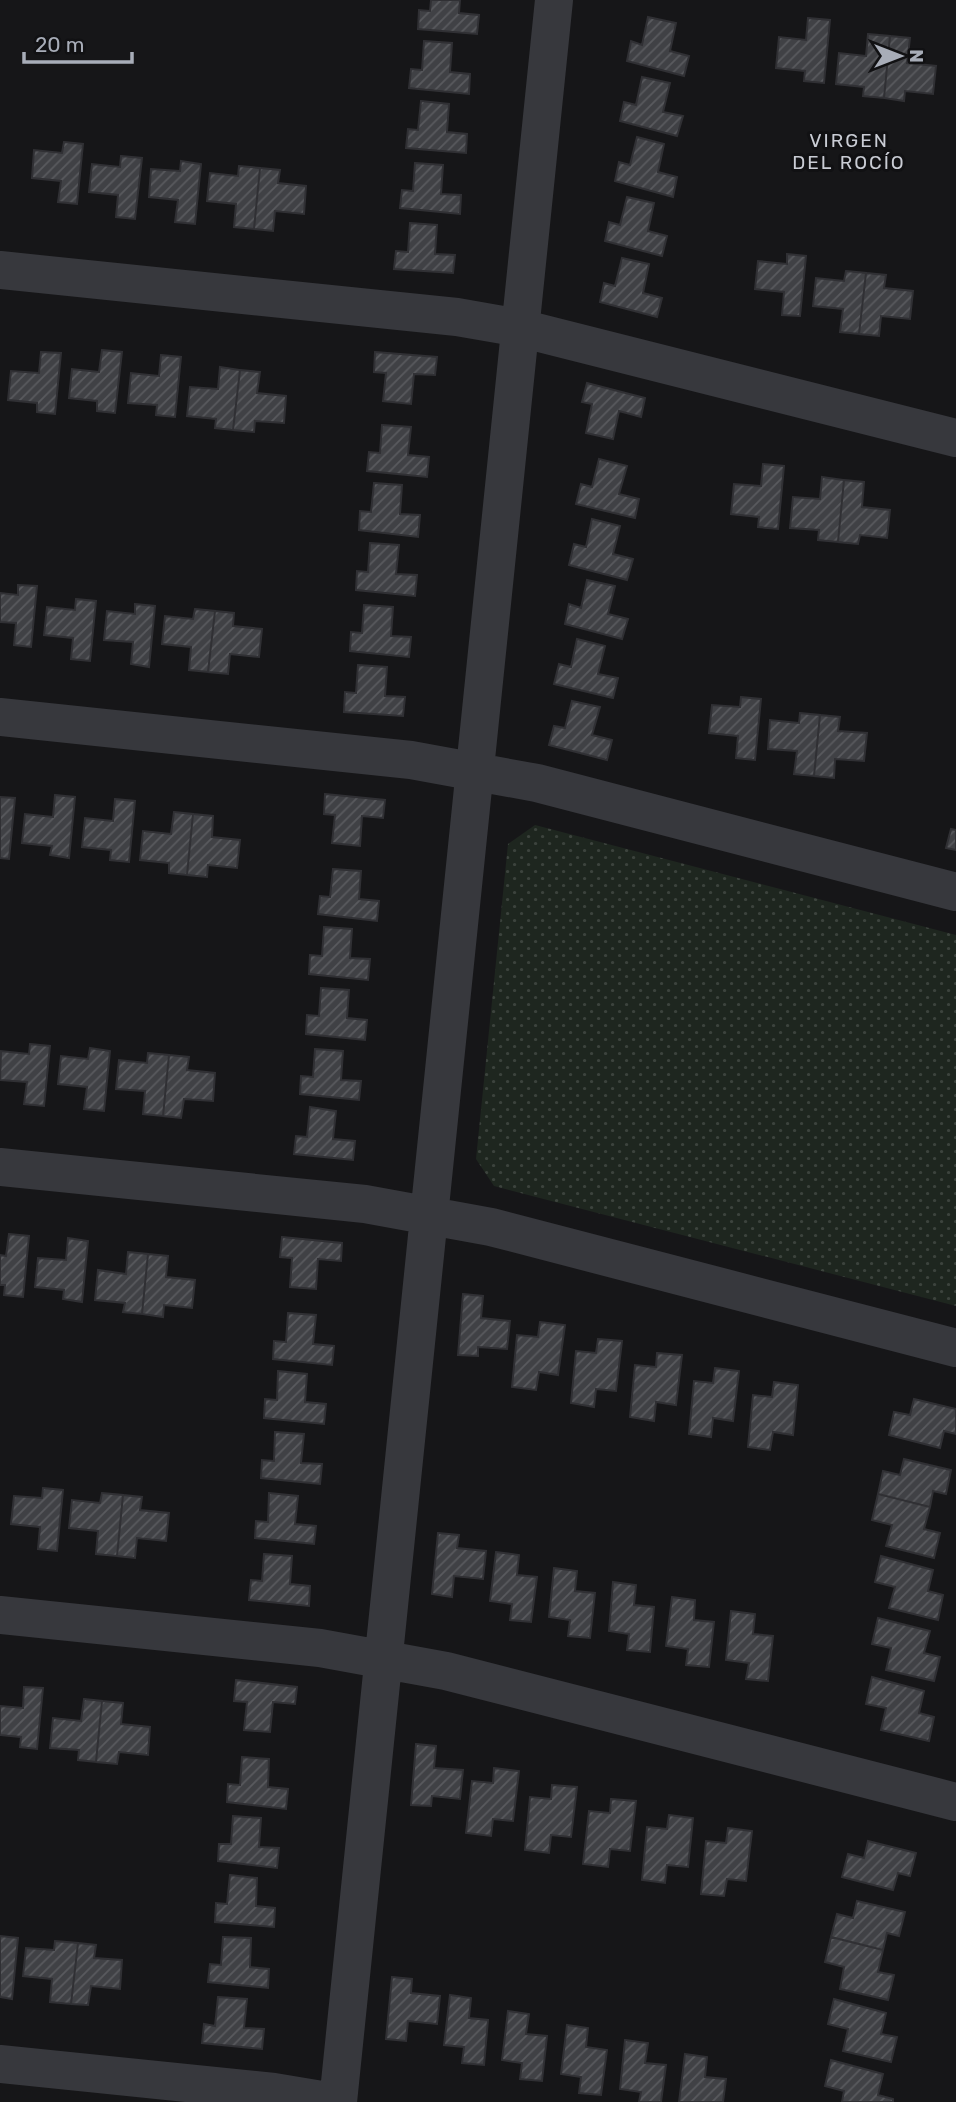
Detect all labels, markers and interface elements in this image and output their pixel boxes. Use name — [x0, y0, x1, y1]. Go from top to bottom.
scale bar — [24, 21, 133, 65]
north arrow — [865, 21, 935, 91]
text: 20 m — [35, 32, 84, 57]
text: N — [905, 49, 928, 63]
district label: VIRGEN DEL ROCÍO — [792, 129, 906, 174]

